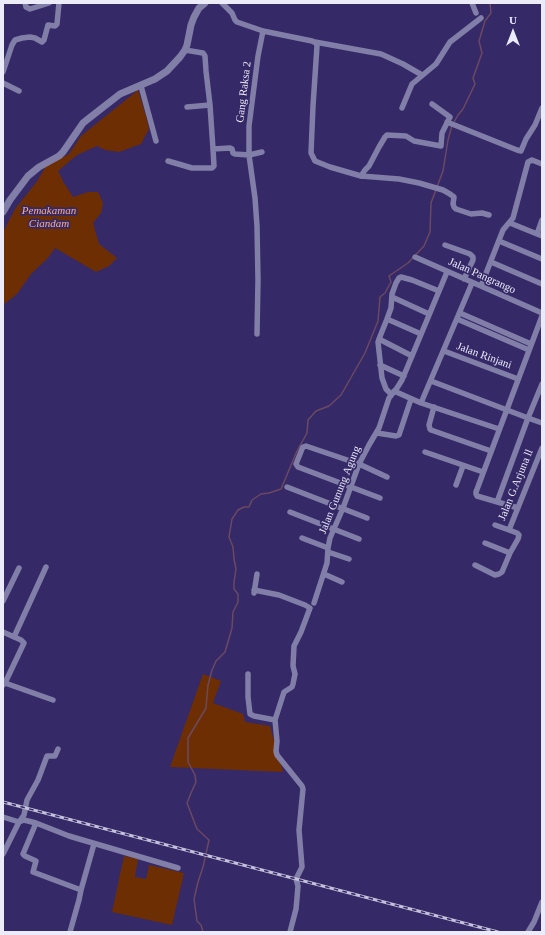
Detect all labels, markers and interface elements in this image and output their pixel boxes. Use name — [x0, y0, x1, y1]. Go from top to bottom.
north arrow — [493, 12, 533, 52]
text: U — [509, 14, 517, 26]
street label: Gang Raksa 2 — [234, 61, 254, 123]
park label: Pemakaman Ciandam — [22, 204, 76, 230]
street label: Jalan Pangrango — [446, 255, 518, 297]
street label: Jalan Rinjani — [455, 340, 513, 372]
street label: Jalan Gunung Agung — [316, 444, 364, 536]
street label: Jalan G.Arjuna ll — [496, 448, 536, 522]

